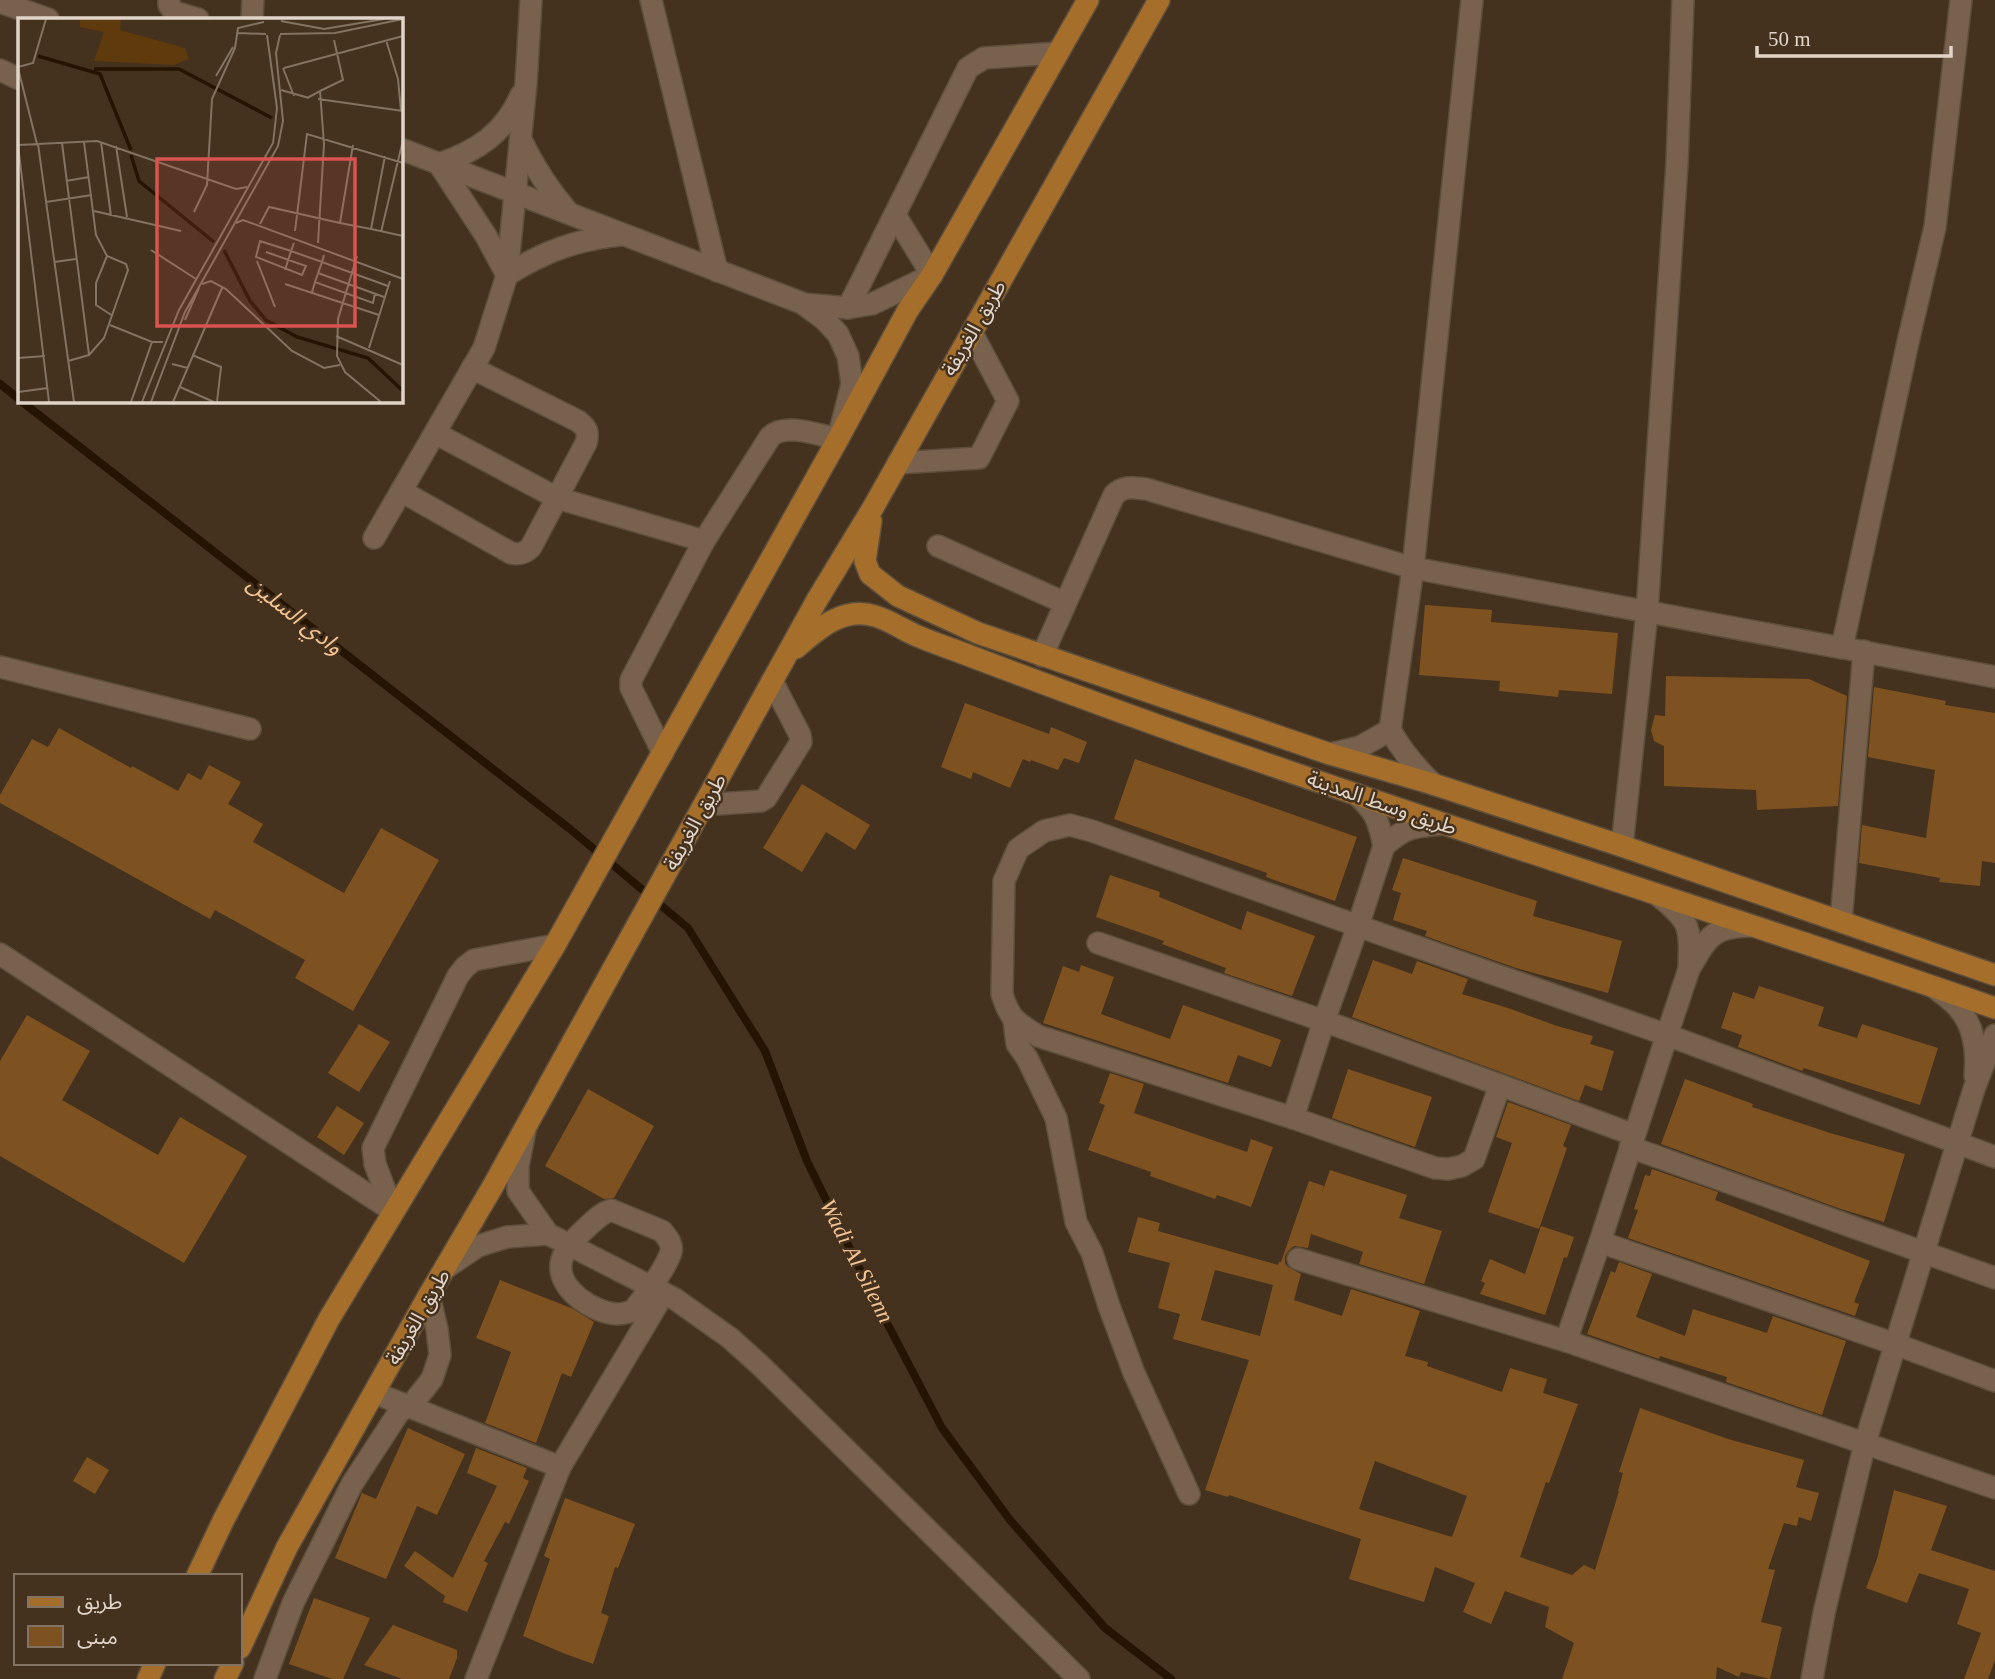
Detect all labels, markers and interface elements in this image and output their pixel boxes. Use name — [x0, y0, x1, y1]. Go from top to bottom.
scale bar — [1757, 14, 1951, 58]
inset map — [18, 18, 402, 402]
text: 50 m — [1768, 27, 1811, 51]
street label: طريق الغريفة — [937, 276, 1012, 381]
water label: وادي السلين — [239, 570, 347, 664]
street label: طريق وسط المدينة — [1304, 766, 1460, 841]
street label: طريق الغريفة — [659, 770, 732, 875]
water label: Wadi Al Silenn — [815, 1195, 899, 1327]
street label: طريق الغريفة — [381, 1265, 456, 1370]
legend — [14, 1574, 242, 1665]
text: طريق — [77, 1590, 122, 1615]
text: مبنى — [77, 1625, 118, 1649]

